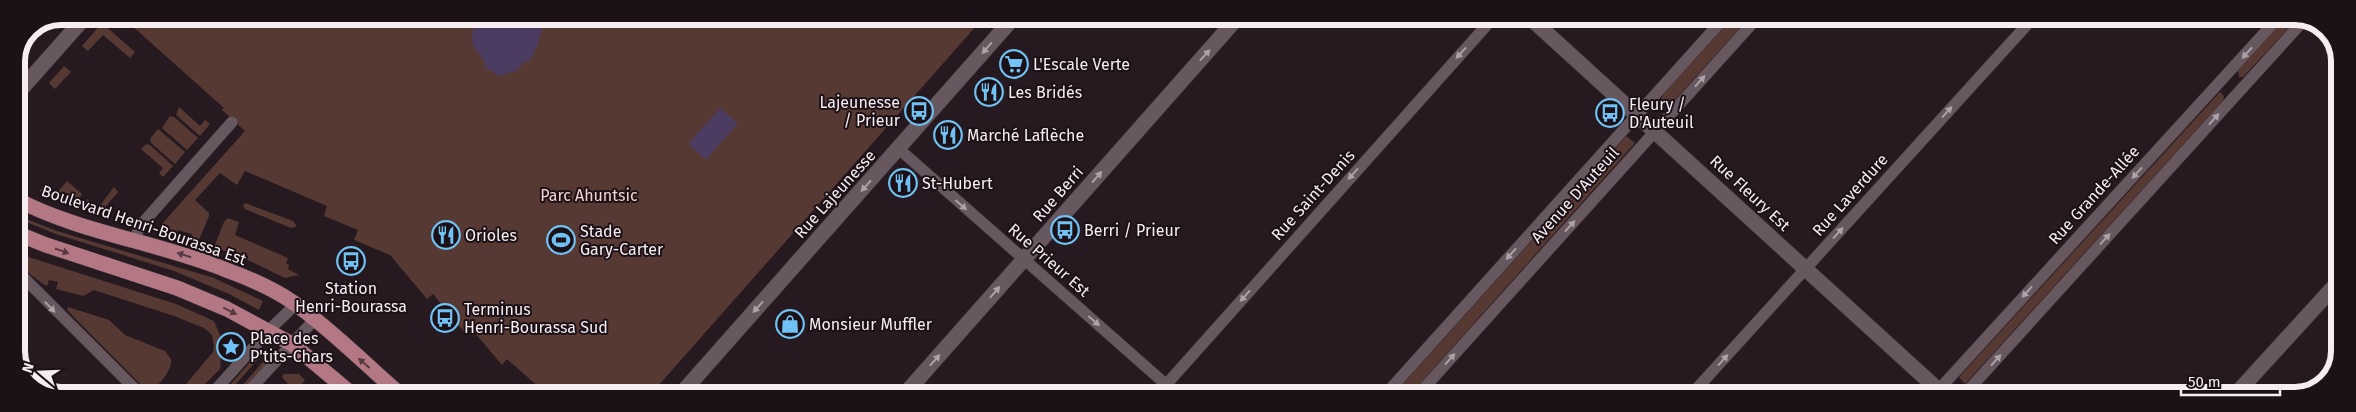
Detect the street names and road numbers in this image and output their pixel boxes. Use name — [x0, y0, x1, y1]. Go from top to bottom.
street label: Rue Grande-Allée — [2045, 142, 2143, 248]
street label: Avenue D'Auteuil — [1527, 143, 1623, 247]
street label: Rue Lajeunesse — [790, 146, 880, 242]
street label: Rue Saint-Denis — [1267, 146, 1359, 244]
street label: Rue Laverdure — [1808, 150, 1892, 240]
street label: Rue Fleury Est — [1706, 151, 1794, 235]
street label: Rue Berri — [1029, 162, 1087, 226]
street label: Boulevard Henri-Bourassa Est — [39, 181, 249, 269]
street label: Rue Prieur Est — [1004, 219, 1094, 301]

